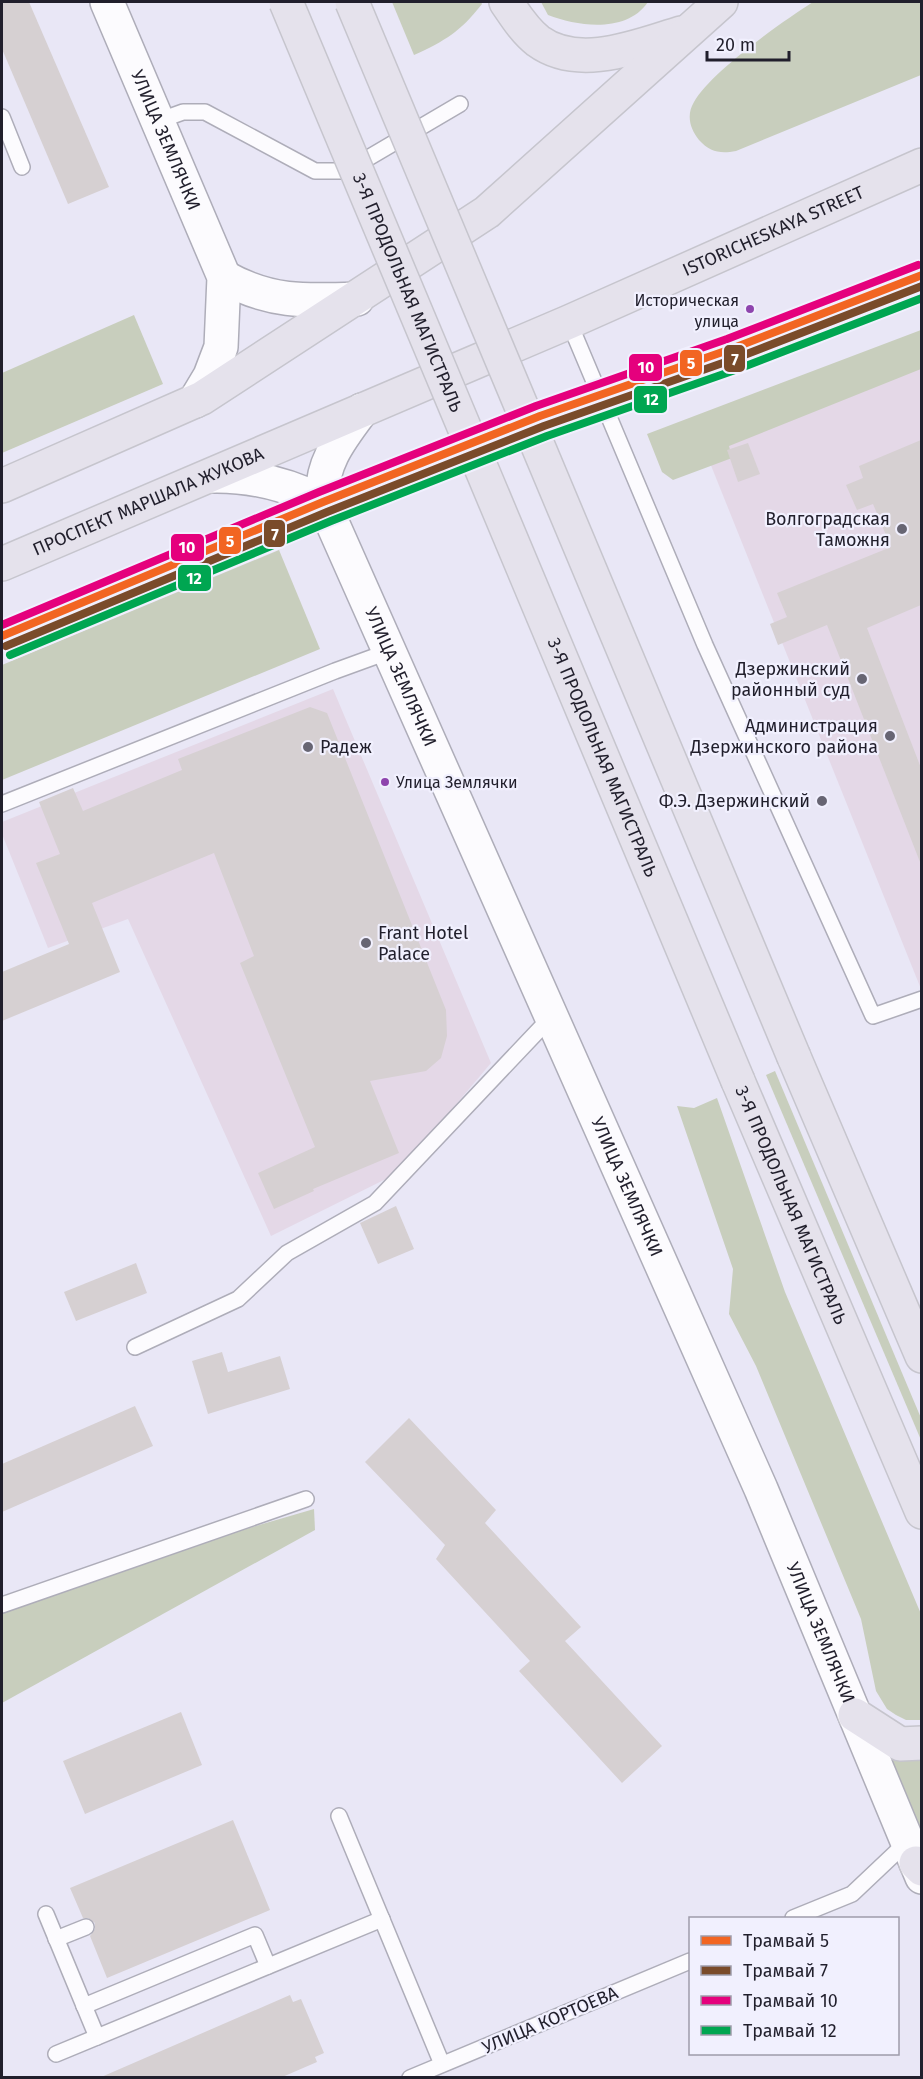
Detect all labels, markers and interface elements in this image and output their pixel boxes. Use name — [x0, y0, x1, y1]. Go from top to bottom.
scale bar — [707, 24, 790, 62]
text: 20 m — [716, 34, 755, 56]
street label: УЛИЦА ЗЕМЛЯЧКИ — [126, 67, 205, 214]
street label: 3-Я ПРОДОЛЬНАЯ МАГИСТРАЛЬ — [348, 170, 468, 415]
street label: ISTORICHESKAYA STREET — [679, 181, 868, 281]
place label: Историческая улица — [634, 291, 739, 331]
marker: Историческая улица — [744, 303, 756, 315]
line badge: 7 — [723, 344, 746, 373]
line badge: 5 — [679, 349, 703, 377]
text: 7 — [731, 350, 739, 369]
line badge: 10 — [628, 353, 663, 382]
text: 5 — [687, 354, 696, 373]
text: 10 — [638, 358, 654, 377]
line badge: 12 — [633, 385, 668, 414]
text: 12 — [643, 390, 659, 409]
street label: ПРОСПЕКТ МАРШАЛА ЖУКОВА — [29, 442, 268, 561]
place label: Волгоградская Таможня — [765, 508, 890, 551]
line badge: 7 — [263, 519, 286, 548]
marker: Волгоградская Таможня — [895, 522, 909, 536]
text: 7 — [271, 525, 279, 544]
line badge: 5 — [218, 526, 242, 555]
text: 5 — [226, 532, 235, 551]
line badge: 10 — [170, 533, 205, 562]
text: 10 — [179, 538, 195, 557]
line badge: 12 — [177, 564, 212, 592]
text: 12 — [186, 569, 202, 588]
street label: УЛИЦА ЗЕМЛЯЧКИ — [360, 604, 441, 750]
street label: 3-Я ПРОДОЛЬНАЯ МАГИСТРАЛЬ — [543, 635, 662, 880]
place label: Дзержинский районный суд — [731, 658, 850, 701]
marker: Дзержинский районный суд — [855, 672, 869, 686]
place label: Администрация Дзержинского района — [689, 715, 878, 758]
marker: Администрация Дзержинского района — [883, 729, 897, 743]
place label: Радеж — [320, 736, 372, 758]
marker: Радеж — [301, 740, 315, 754]
place label: Улица Землячки — [396, 773, 518, 792]
marker: Улица Землячки — [379, 776, 391, 788]
place label: Ф.Э. Дзержинский — [659, 790, 810, 812]
marker: Ф.Э. Дзержинский — [815, 794, 829, 808]
place label: Frant Hotel Palace — [378, 922, 468, 965]
marker: Frant Hotel Palace — [359, 936, 373, 950]
street label: 3-Я ПРОДОЛЬНАЯ МАГИСТРАЛЬ — [730, 1083, 852, 1328]
street label: УЛИЦА ЗЕМЛЯЧКИ — [586, 1114, 667, 1260]
street label: УЛИЦА ЗЕМЛЯЧКИ — [782, 1559, 860, 1706]
legend — [689, 1917, 899, 2055]
text: Трамвай 5 — [743, 1930, 829, 1952]
text: Трамвай 7 — [743, 1960, 828, 1982]
street label: УЛИЦА КОРТОЕВА — [479, 1981, 622, 2059]
text: Трамвай 10 — [743, 1990, 838, 2012]
text: Трамвай 12 — [743, 2020, 837, 2042]

